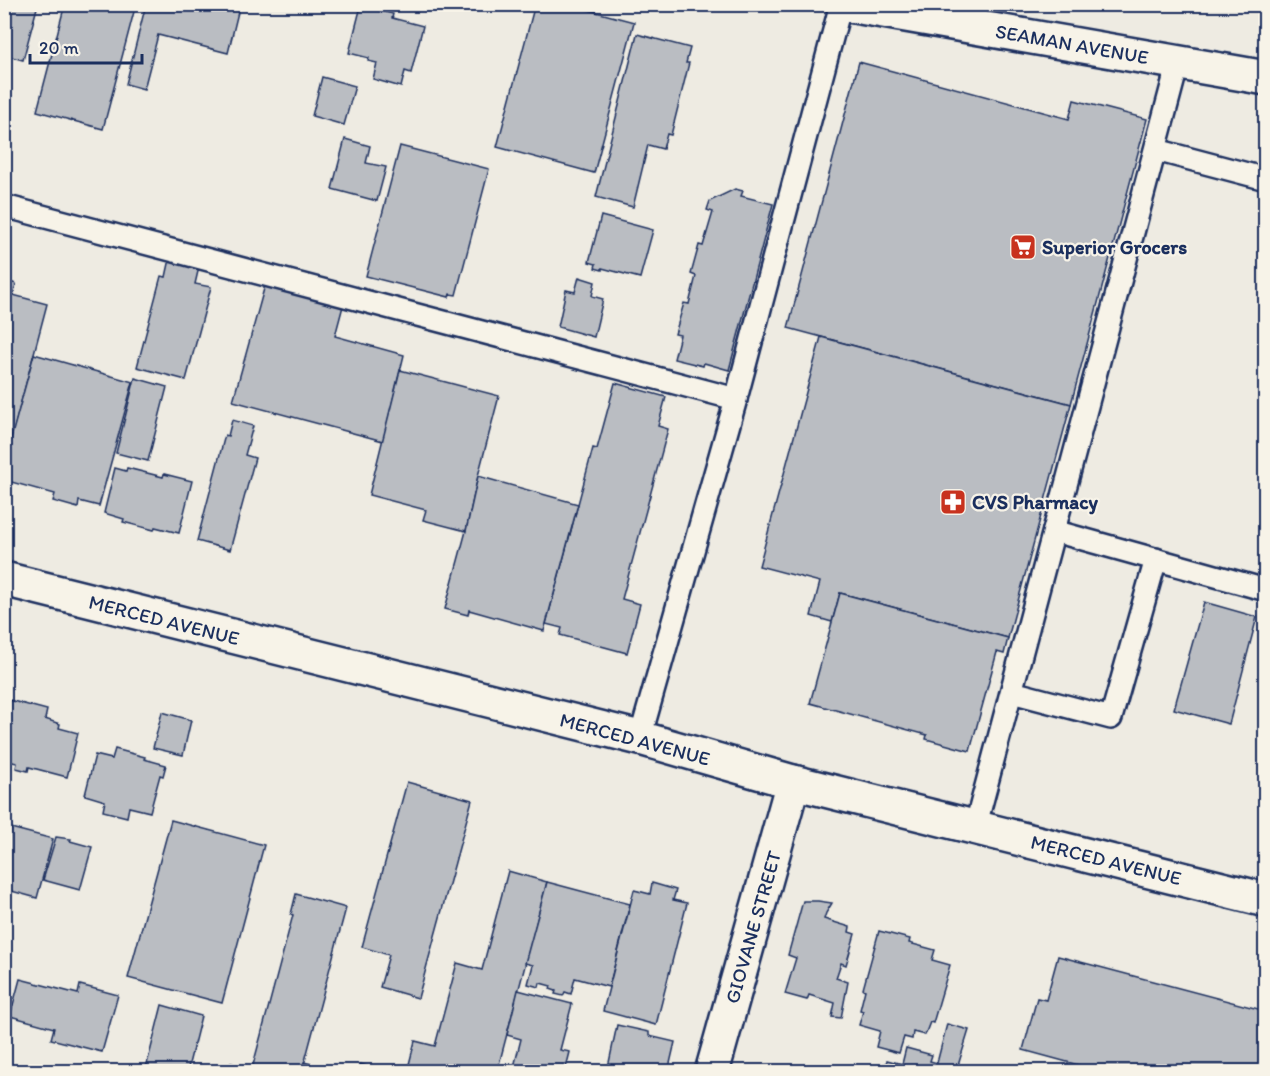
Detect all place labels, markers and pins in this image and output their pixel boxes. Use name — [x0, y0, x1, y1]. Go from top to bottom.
supermarket icon: Superior Grocers — [1008, 232, 1038, 262]
place label: Superior Grocers — [1042, 235, 1187, 260]
pharmacy icon: CVS Pharmacy — [938, 487, 968, 517]
place label: CVS Pharmacy — [972, 490, 1099, 515]

